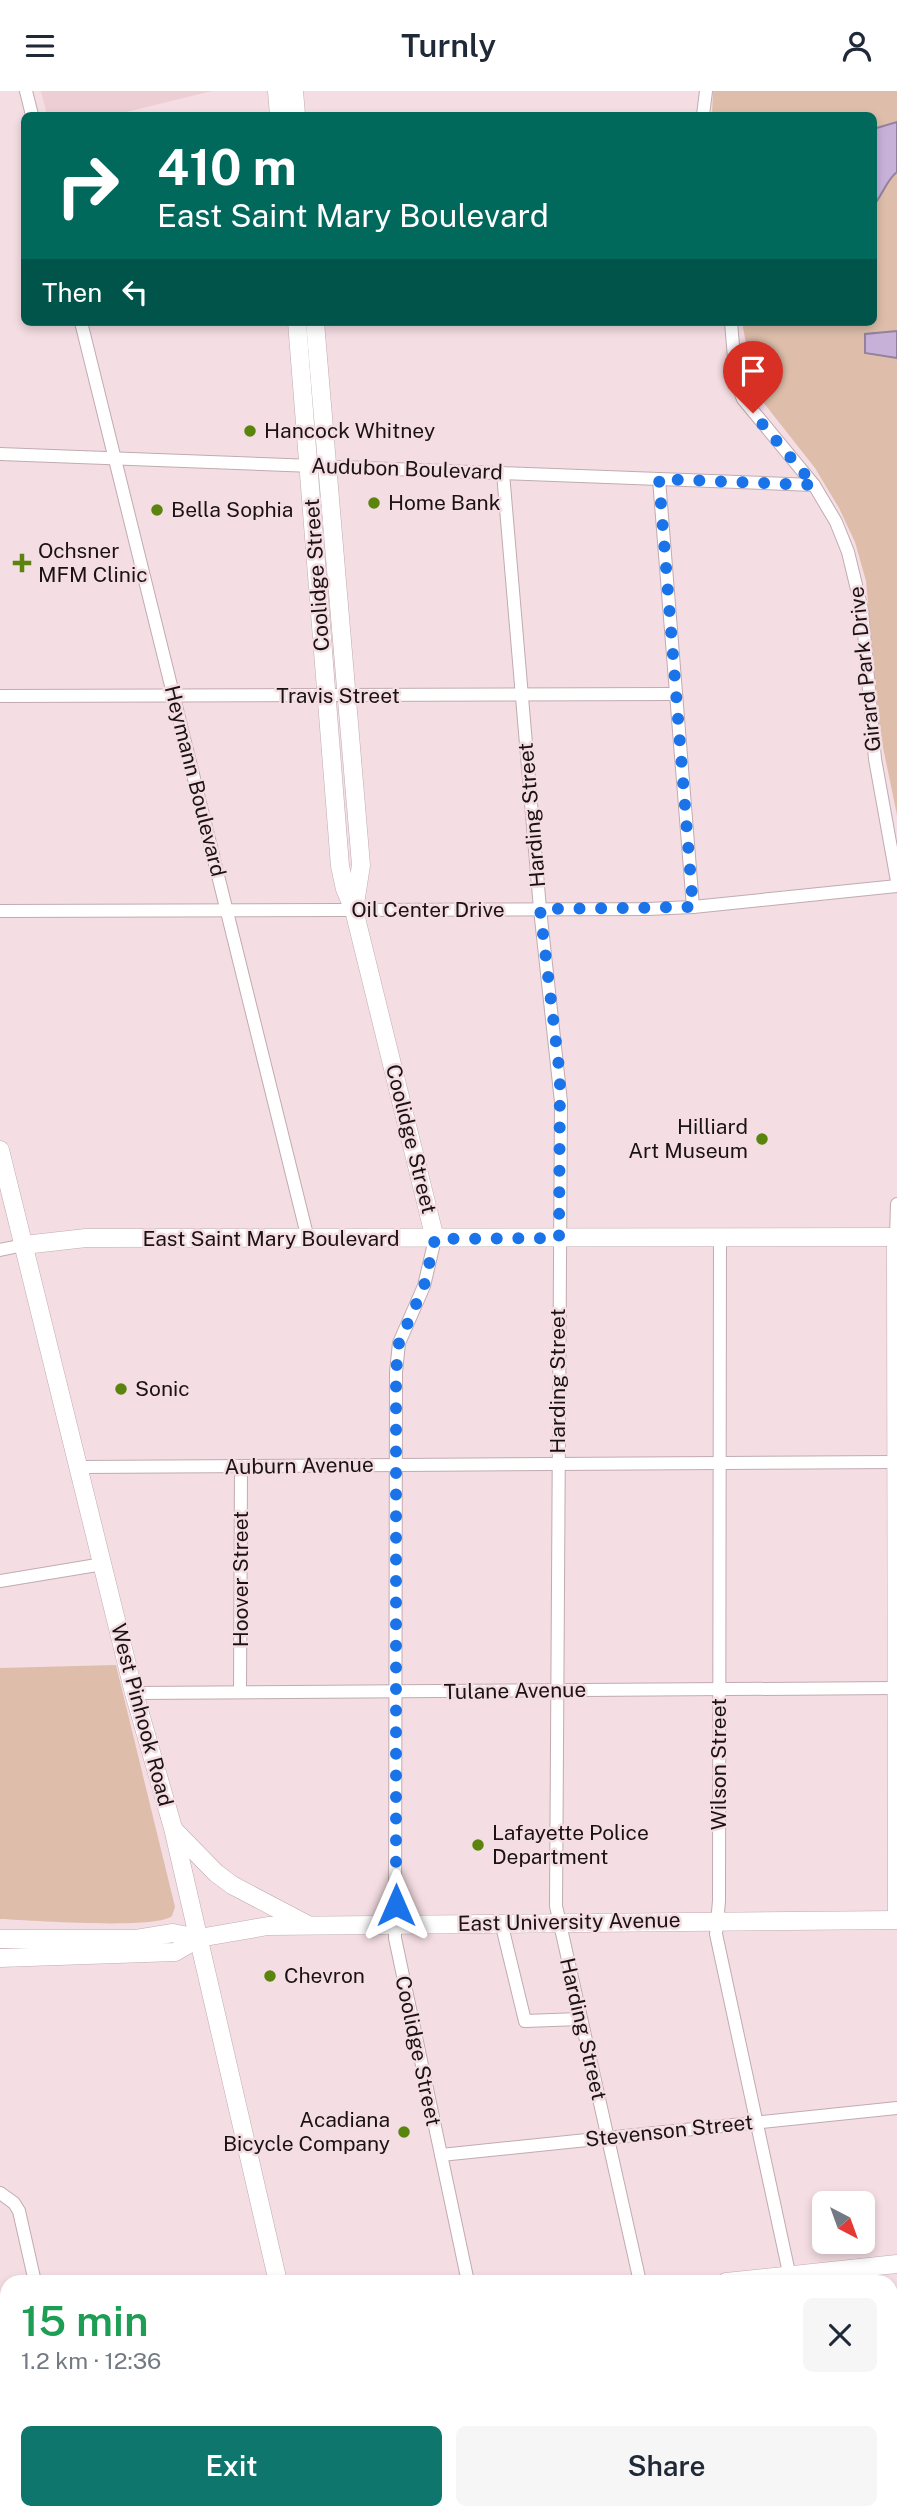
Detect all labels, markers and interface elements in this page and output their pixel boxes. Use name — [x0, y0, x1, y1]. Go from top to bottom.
icon: menu — [21, 27, 59, 65]
text: Turnly — [401, 27, 496, 64]
icon: person — [838, 27, 876, 65]
text: 410 m — [157, 138, 297, 196]
icon: right — [42, 140, 133, 231]
text: East Saint Mary Boulevard — [157, 197, 549, 234]
icon: left — [116, 273, 154, 311]
text: Then — [42, 277, 102, 308]
pin — [723, 341, 783, 413]
icon: arrive — [734, 352, 772, 390]
place label: Hancock Whitney — [264, 418, 435, 443]
marker: Hancock Whitney — [242, 423, 258, 439]
street label: Audubon Boulevard — [311, 453, 503, 484]
place label: Home Bank — [388, 490, 501, 515]
marker: Home Bank — [366, 495, 382, 511]
place label: Bella Sophia — [171, 497, 293, 522]
street label: Coolidge Street — [299, 498, 334, 652]
marker: Bella Sophia — [149, 502, 165, 518]
place label: Ochsner MFM Clinic — [38, 538, 148, 587]
marker: Ochsner MFM Clinic — [12, 553, 32, 573]
street label: Girard Park Drive — [843, 585, 886, 753]
street label: Heymann Boulevard — [160, 683, 231, 879]
street label: Travis Street — [276, 683, 400, 708]
street label: Harding Street — [513, 742, 550, 889]
street label: Oil Center Drive — [351, 897, 505, 922]
street label: Coolidge Street — [381, 1062, 442, 1216]
place label: Hilliard Art Museum — [628, 1114, 748, 1163]
marker: Hilliard Art Museum — [754, 1131, 770, 1147]
street label: East Saint Mary Boulevard — [142, 1226, 400, 1251]
street label: Harding Street — [545, 1308, 570, 1454]
place label: Sonic — [135, 1376, 190, 1401]
marker: Sonic — [113, 1381, 129, 1397]
street label: Auburn Avenue — [224, 1452, 374, 1479]
street label: Hoover Street — [228, 1511, 253, 1647]
street label: West Pinhook Road — [106, 1621, 179, 1809]
street label: Tulane Avenue — [443, 1677, 586, 1704]
street label: Wilson Street — [706, 1698, 731, 1830]
place label: Lafayette Police Department — [492, 1820, 649, 1869]
marker: Lafayette Police Department — [470, 1837, 486, 1853]
position arrow — [359, 1868, 433, 1942]
street label: East University Avenue — [457, 1907, 681, 1936]
street label: Harding Street — [555, 1955, 612, 2102]
place label: Chevron — [284, 1963, 365, 1988]
marker: Chevron — [262, 1968, 278, 1984]
street label: Coolidge Street — [390, 1973, 447, 2128]
place label: Acadiana Bicycle Company — [223, 2107, 390, 2156]
street label: Stevenson Street — [584, 2109, 754, 2152]
marker: Acadiana Bicycle Company — [396, 2124, 412, 2140]
north arrow — [812, 2191, 875, 2254]
map controls — [812, 2191, 875, 2254]
text: 15 min — [21, 2296, 149, 2345]
button: close — [803, 2298, 877, 2372]
text: 1.2 km · 12:36 — [21, 2347, 161, 2374]
button: Exit — [21, 2426, 442, 2506]
button: Share — [456, 2426, 877, 2506]

